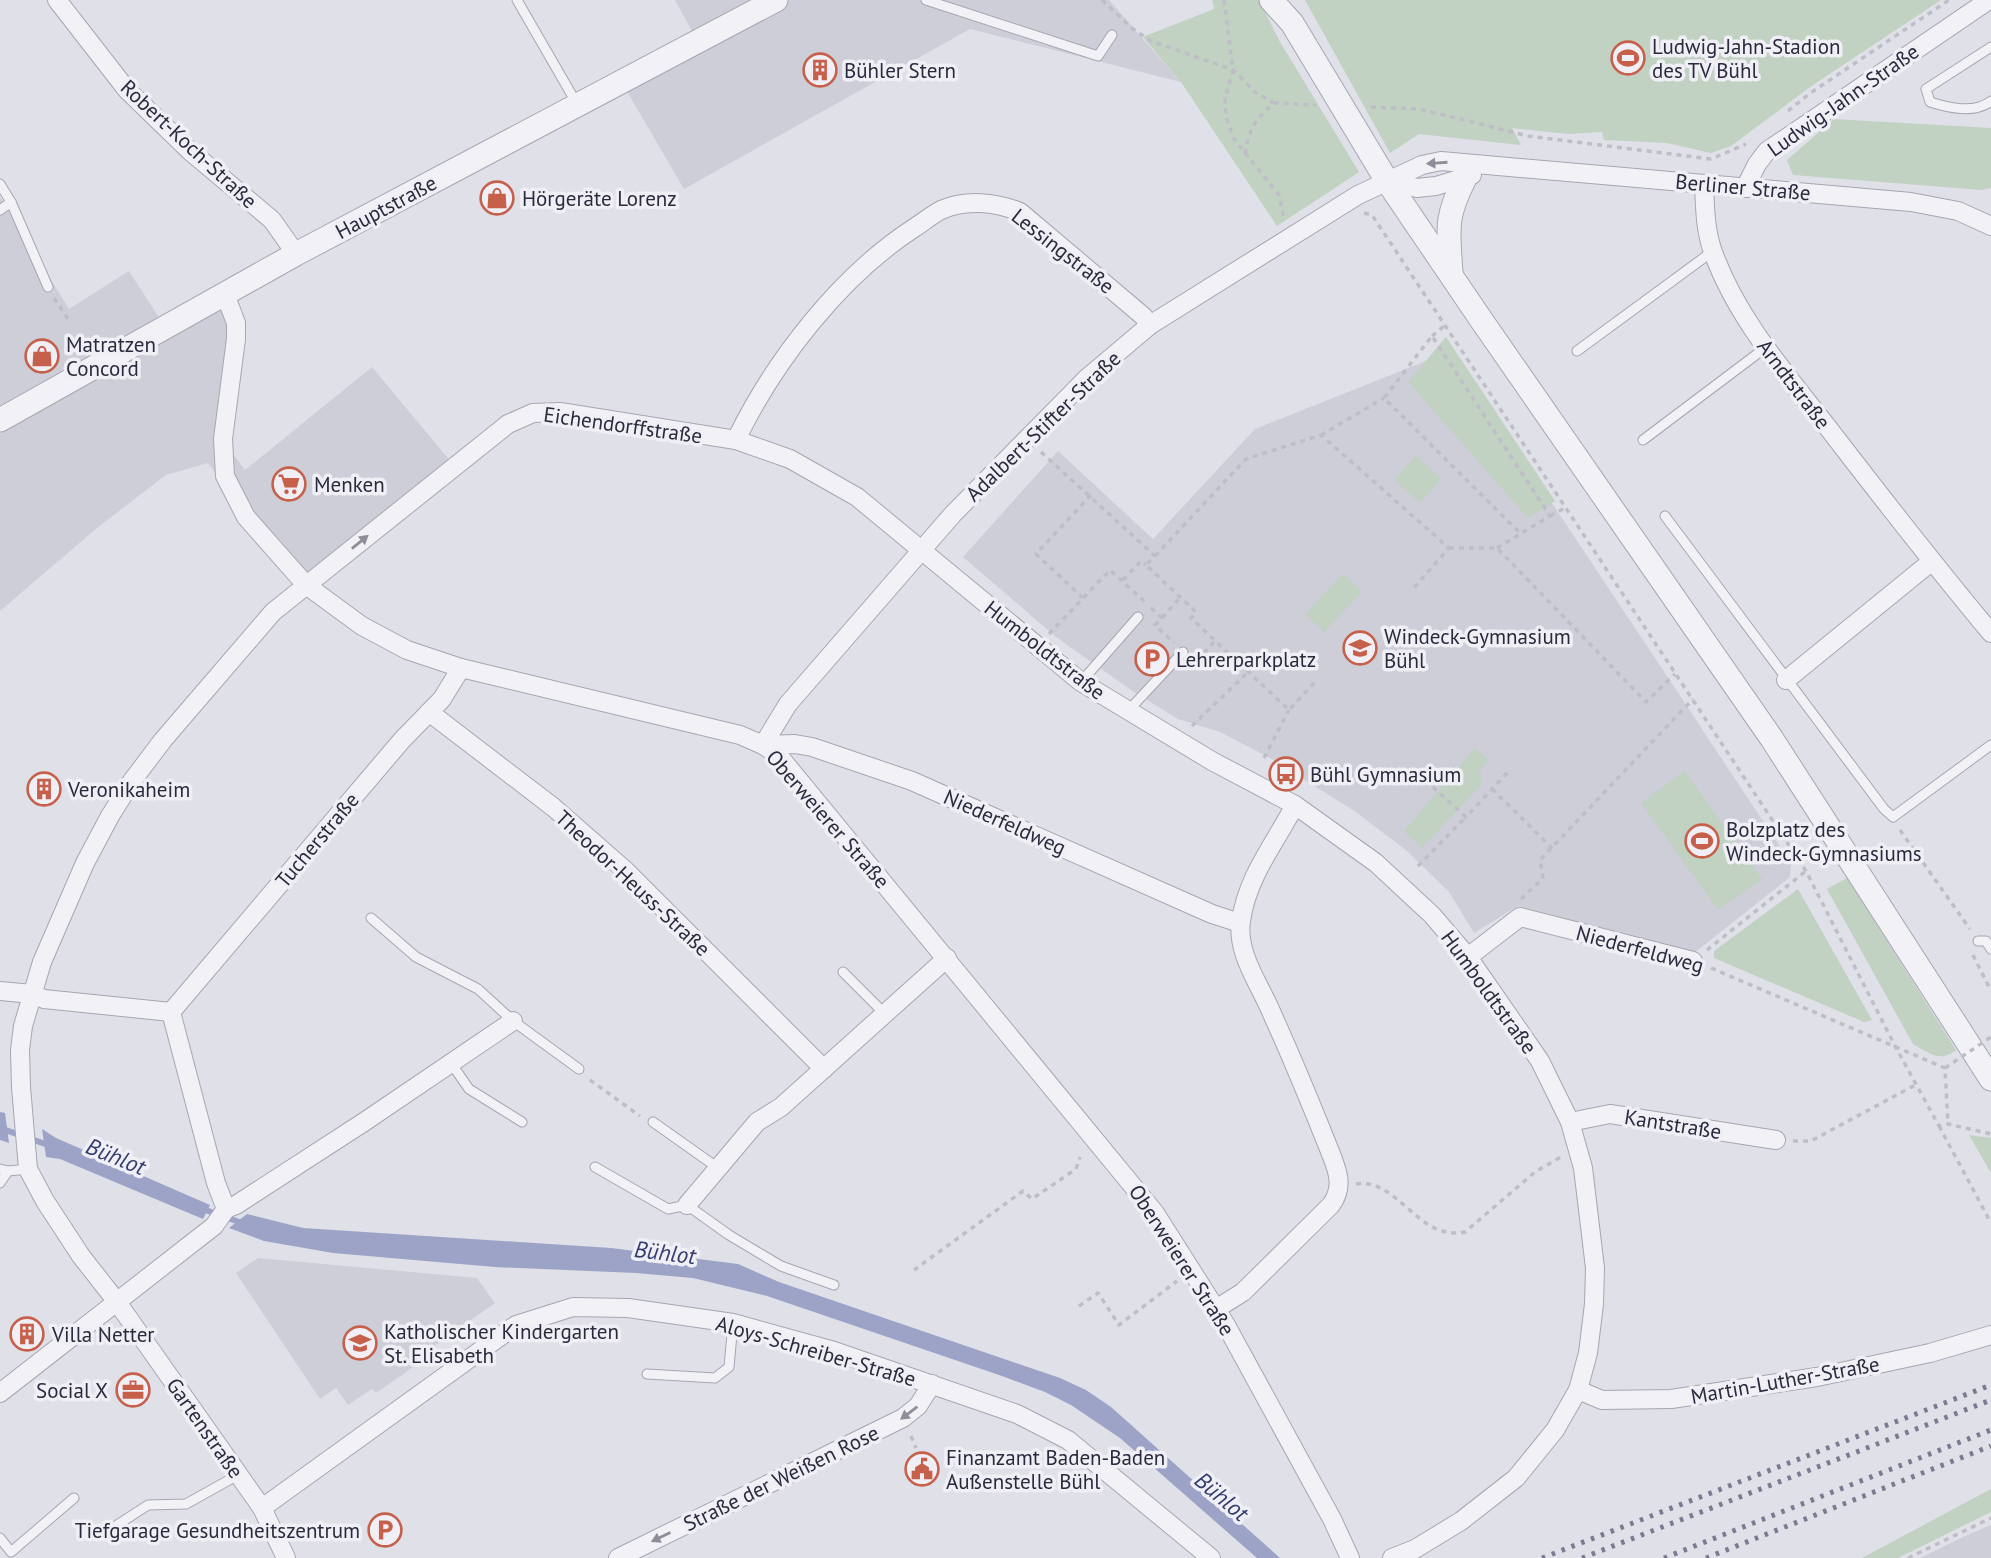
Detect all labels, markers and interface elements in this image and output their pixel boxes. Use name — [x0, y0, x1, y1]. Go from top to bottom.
place label: Ludwig-Jahn-Stadion des TV Bühl — [1652, 33, 1840, 84]
street label: Ludwig-Jahn-Straße — [1762, 38, 1924, 162]
sports icon: Ludwig-Jahn-Stadion des TV Bühl — [1609, 39, 1647, 77]
building icon: Bühler Stern — [801, 51, 839, 89]
place label: Bühler Stern — [844, 57, 956, 84]
street label: Robert-Koch-Straße — [115, 74, 263, 214]
one-way arrow — [1426, 158, 1448, 169]
street label: Berliner Straße — [1674, 168, 1812, 206]
street label: Hauptstraße — [331, 169, 441, 245]
shop icon: Hörgeräte Lorenz — [478, 179, 516, 217]
place label: Hörgeräte Lorenz — [522, 185, 677, 212]
street label: Lessingstraße — [1006, 203, 1120, 299]
place label: Matratzen Concord — [66, 331, 156, 382]
street label: Arndtstraße — [1751, 334, 1837, 434]
shop icon: Matratzen Concord — [23, 337, 61, 375]
street label: Adalbert-Stifter-Straße — [960, 345, 1126, 507]
street label: Eichendorffstraße — [542, 401, 704, 449]
supermarket icon: Menken — [270, 465, 308, 503]
place label: Menken — [314, 471, 385, 498]
one-way arrow — [351, 535, 368, 550]
street label: Humboldtstraße — [979, 594, 1111, 706]
place label: Windeck-Gymnasium Bühl — [1384, 623, 1571, 674]
school or university icon: Windeck-Gymnasium Bühl — [1341, 629, 1379, 667]
parking icon: Lehrerparkplatz — [1133, 640, 1171, 678]
place label: Lehrerparkplatz — [1176, 646, 1316, 673]
street label: Oberweierer Straße — [760, 744, 896, 894]
bus stop icon: Bühl Gymnasium — [1267, 755, 1305, 793]
place label: Bühl Gymnasium — [1310, 761, 1461, 788]
building icon: Veronikaheim — [25, 770, 63, 808]
place label: Veronikaheim — [67, 776, 190, 803]
street label: Niederfeldweg — [940, 783, 1070, 861]
street label: Tucherstraße — [269, 787, 365, 893]
street label: Theodor-Heuss-Straße — [550, 804, 716, 962]
place label: Bolzplatz des Windeck-Gymnasiums — [1726, 816, 1922, 867]
sports icon: Bolzplatz des Windeck-Gymnasiums — [1683, 822, 1721, 860]
street label: Niederfeldweg — [1573, 919, 1707, 979]
street label: Humboldtstraße — [1435, 925, 1543, 1059]
street label: Kantstraße — [1623, 1103, 1723, 1145]
water label: Bühlot — [82, 1131, 152, 1182]
street label: Oberweierer Straße — [1123, 1179, 1241, 1341]
water label: Bühlot — [633, 1234, 699, 1270]
street label: Aloys-Schreiber-Straße — [713, 1310, 919, 1392]
building icon: Villa Netter — [8, 1315, 46, 1353]
place label: Katholischer Kindergarten St. Elisabeth — [384, 1318, 619, 1369]
place label: Villa Netter — [51, 1321, 154, 1348]
school or university icon: Katholischer Kindergarten St. Elisabeth — [341, 1324, 379, 1362]
street label: Martin-Luther-Straße — [1688, 1350, 1882, 1410]
office icon: Social X — [114, 1371, 152, 1409]
street label: Gartenstraße — [160, 1372, 250, 1484]
place label: Social X — [36, 1377, 108, 1404]
one-way arrow — [900, 1405, 918, 1420]
street label: Straße der Weißen Rose — [679, 1419, 883, 1537]
place label: Finanzamt Baden-Baden Außenstelle Bühl — [946, 1444, 1165, 1495]
public building icon: Finanzamt Baden-Baden Außenstelle Bühl — [903, 1450, 941, 1488]
water label: Bühlot — [1189, 1465, 1256, 1528]
parking icon: Tiefgarage Gesundheitszentrum — [366, 1511, 404, 1549]
place label: Tiefgarage Gesundheitszentrum — [75, 1517, 360, 1544]
one-way arrow — [651, 1532, 671, 1543]

